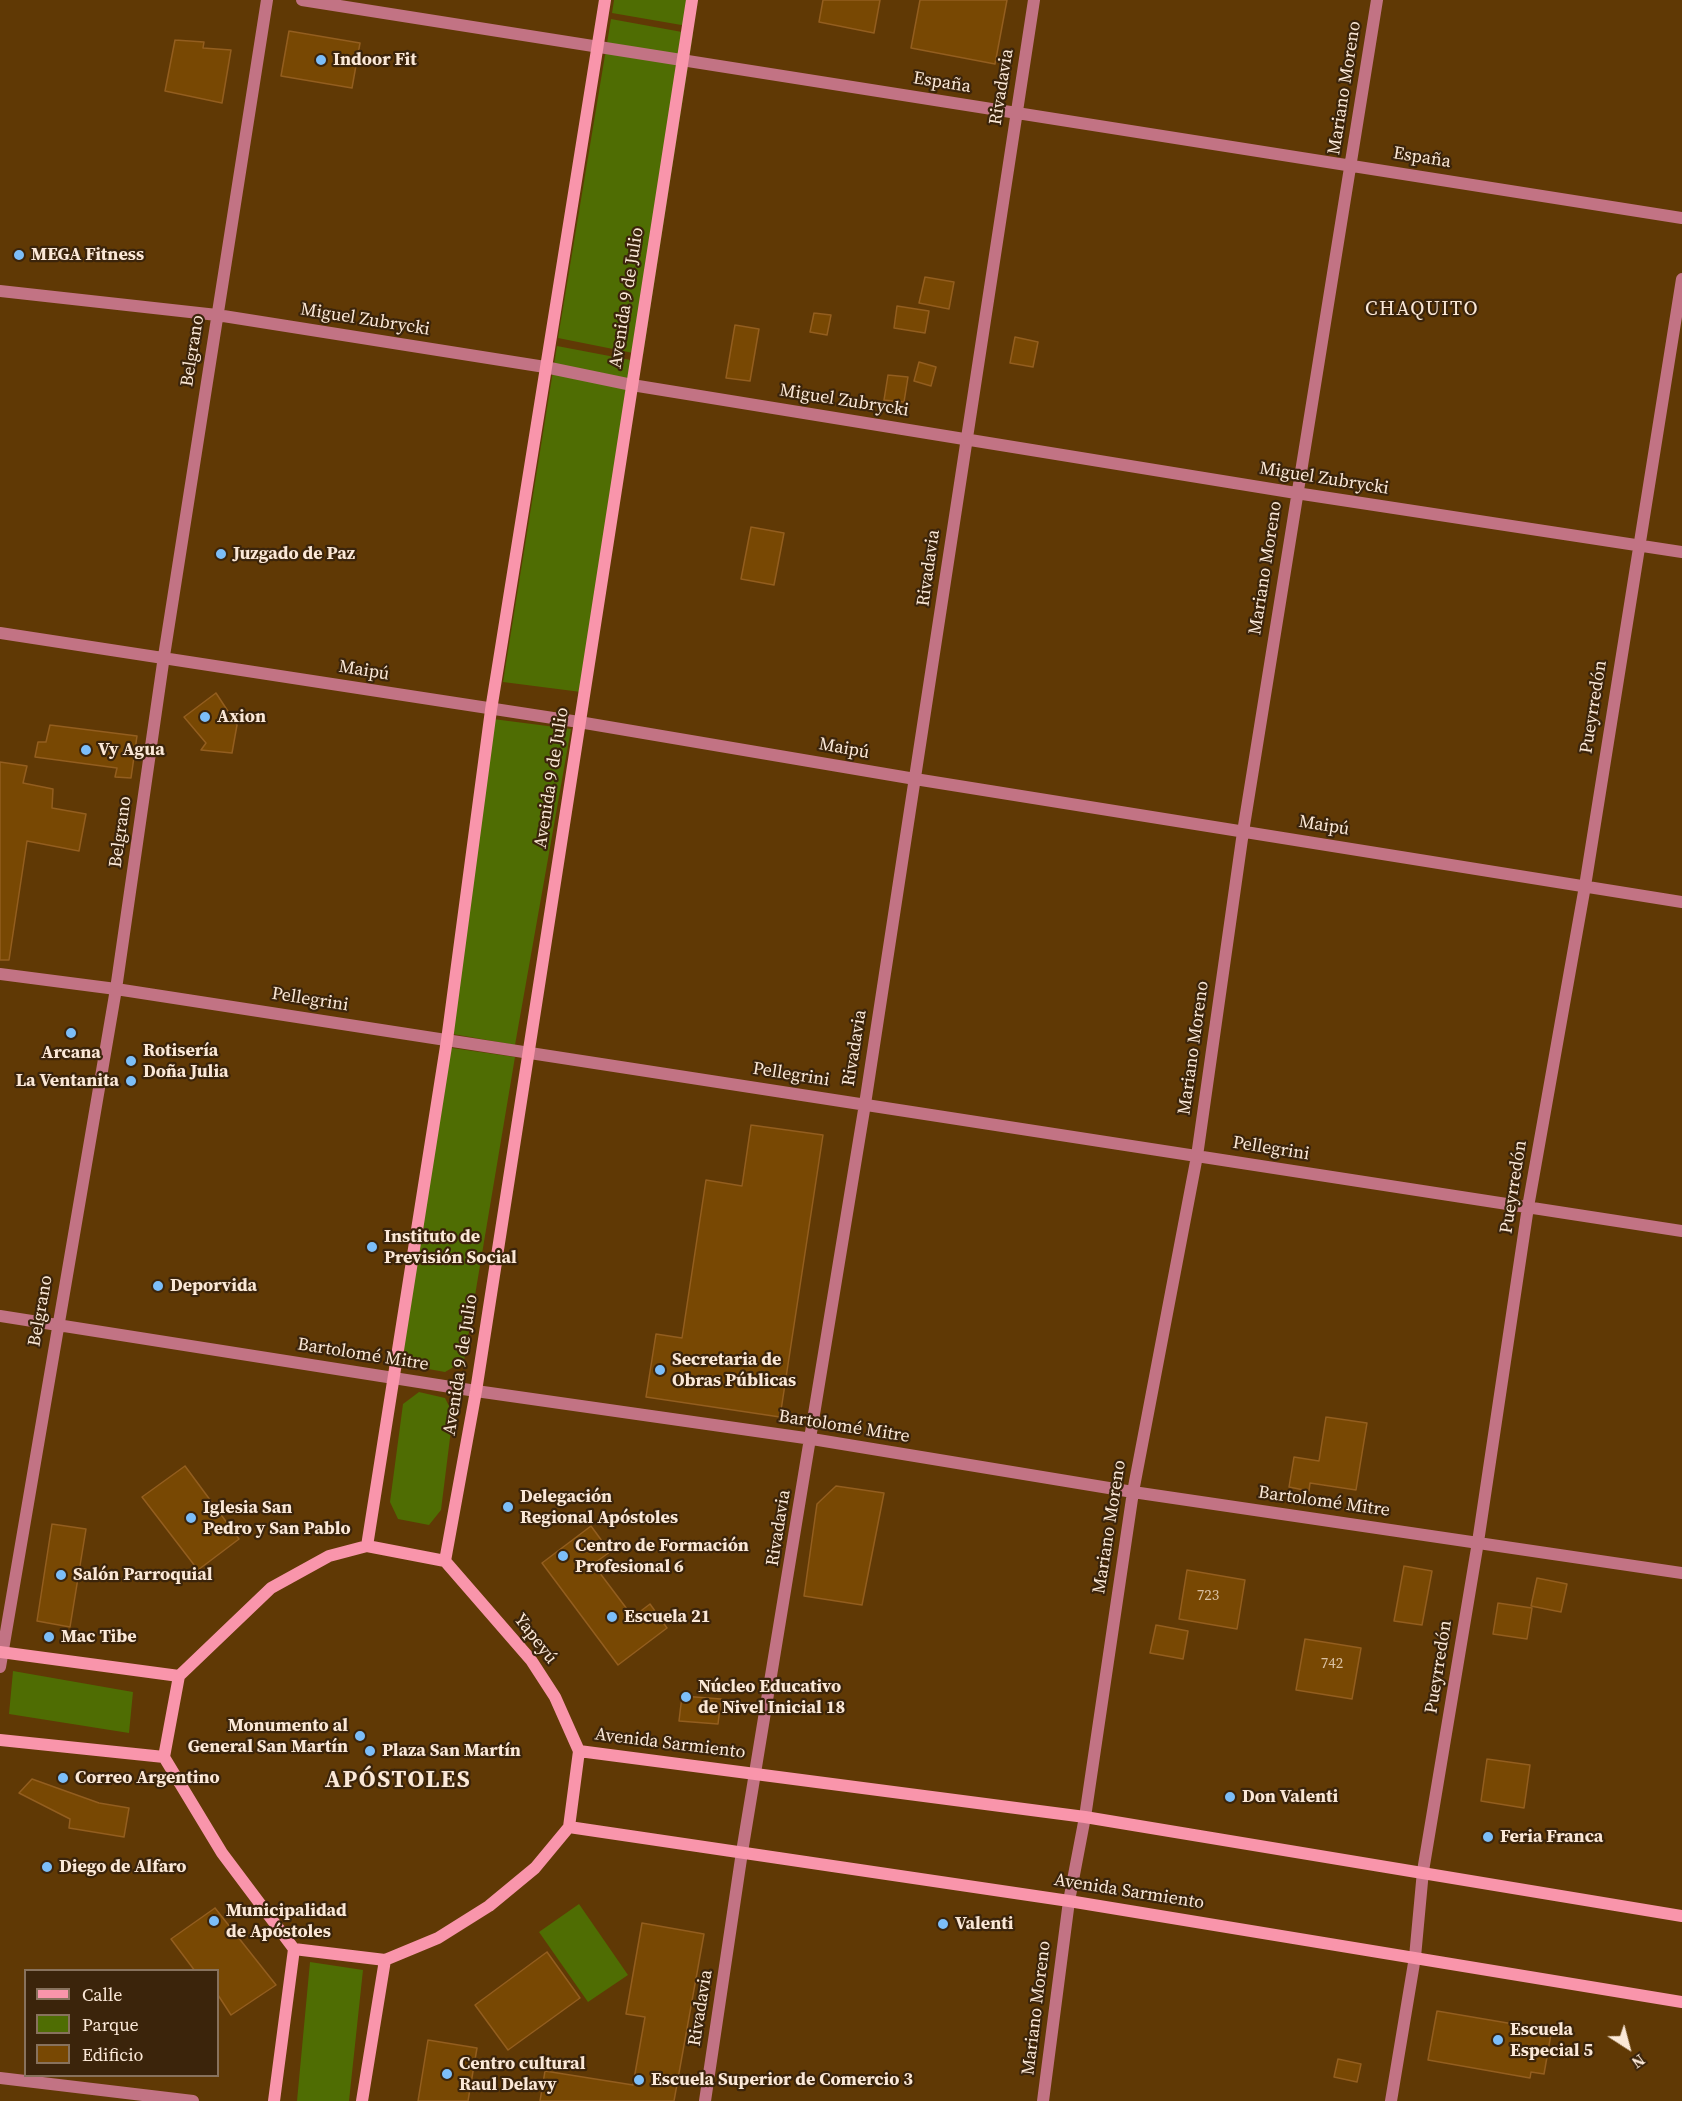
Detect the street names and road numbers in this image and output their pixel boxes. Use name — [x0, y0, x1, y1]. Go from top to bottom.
street label: Mariano Moreno — [1324, 20, 1366, 156]
street label: Rivadavia — [985, 47, 1019, 127]
street label: España — [912, 68, 972, 98]
street label: España — [1392, 143, 1452, 173]
street label: Avenida 9 de Julio — [605, 226, 649, 370]
street label: Miguel Zubrycki — [299, 299, 431, 341]
street label: Belgrano — [177, 314, 209, 388]
street label: Miguel Zubrycki — [778, 380, 910, 422]
street label: Miguel Zubrycki — [1258, 458, 1390, 500]
street label: Mariano Moreno — [1245, 500, 1287, 636]
street label: Rivadavia — [913, 528, 945, 608]
street label: Maipú — [337, 656, 391, 686]
street label: Pueyrredón — [1576, 659, 1612, 755]
street label: Avenida 9 de Julio — [530, 706, 574, 850]
street label: Maipú — [817, 734, 871, 764]
street label: Belgrano — [105, 795, 137, 869]
street label: Maipú — [1297, 811, 1351, 841]
street label: Mariano Moreno — [1174, 980, 1214, 1116]
street label: Pellegrini — [270, 983, 350, 1017]
street label: Rivadavia — [838, 1008, 872, 1088]
street label: Pellegrini — [751, 1058, 831, 1092]
street label: Pellegrini — [1231, 1132, 1311, 1166]
street label: Pueyrredón — [1496, 1139, 1532, 1235]
street label: Belgrano — [24, 1274, 58, 1348]
street label: Avenida 9 de Julio — [439, 1293, 483, 1437]
street label: Bartolomé Mitre — [296, 1334, 430, 1376]
street label: Bartolomé Mitre — [777, 1406, 911, 1448]
street label: Mariano Moreno — [1089, 1459, 1131, 1595]
street label: Bartolomé Mitre — [1257, 1482, 1391, 1522]
street label: Rivadavia — [762, 1488, 796, 1568]
street label: Yapeyú — [509, 1610, 561, 1668]
street label: Pueyrredón — [1421, 1619, 1457, 1715]
street label: Avenida Sarmiento — [593, 1724, 747, 1764]
street label: Avenida Sarmiento — [1052, 1869, 1206, 1915]
street label: Mariano Moreno — [1018, 1940, 1056, 2076]
street label: Rivadavia — [684, 1968, 718, 2048]

